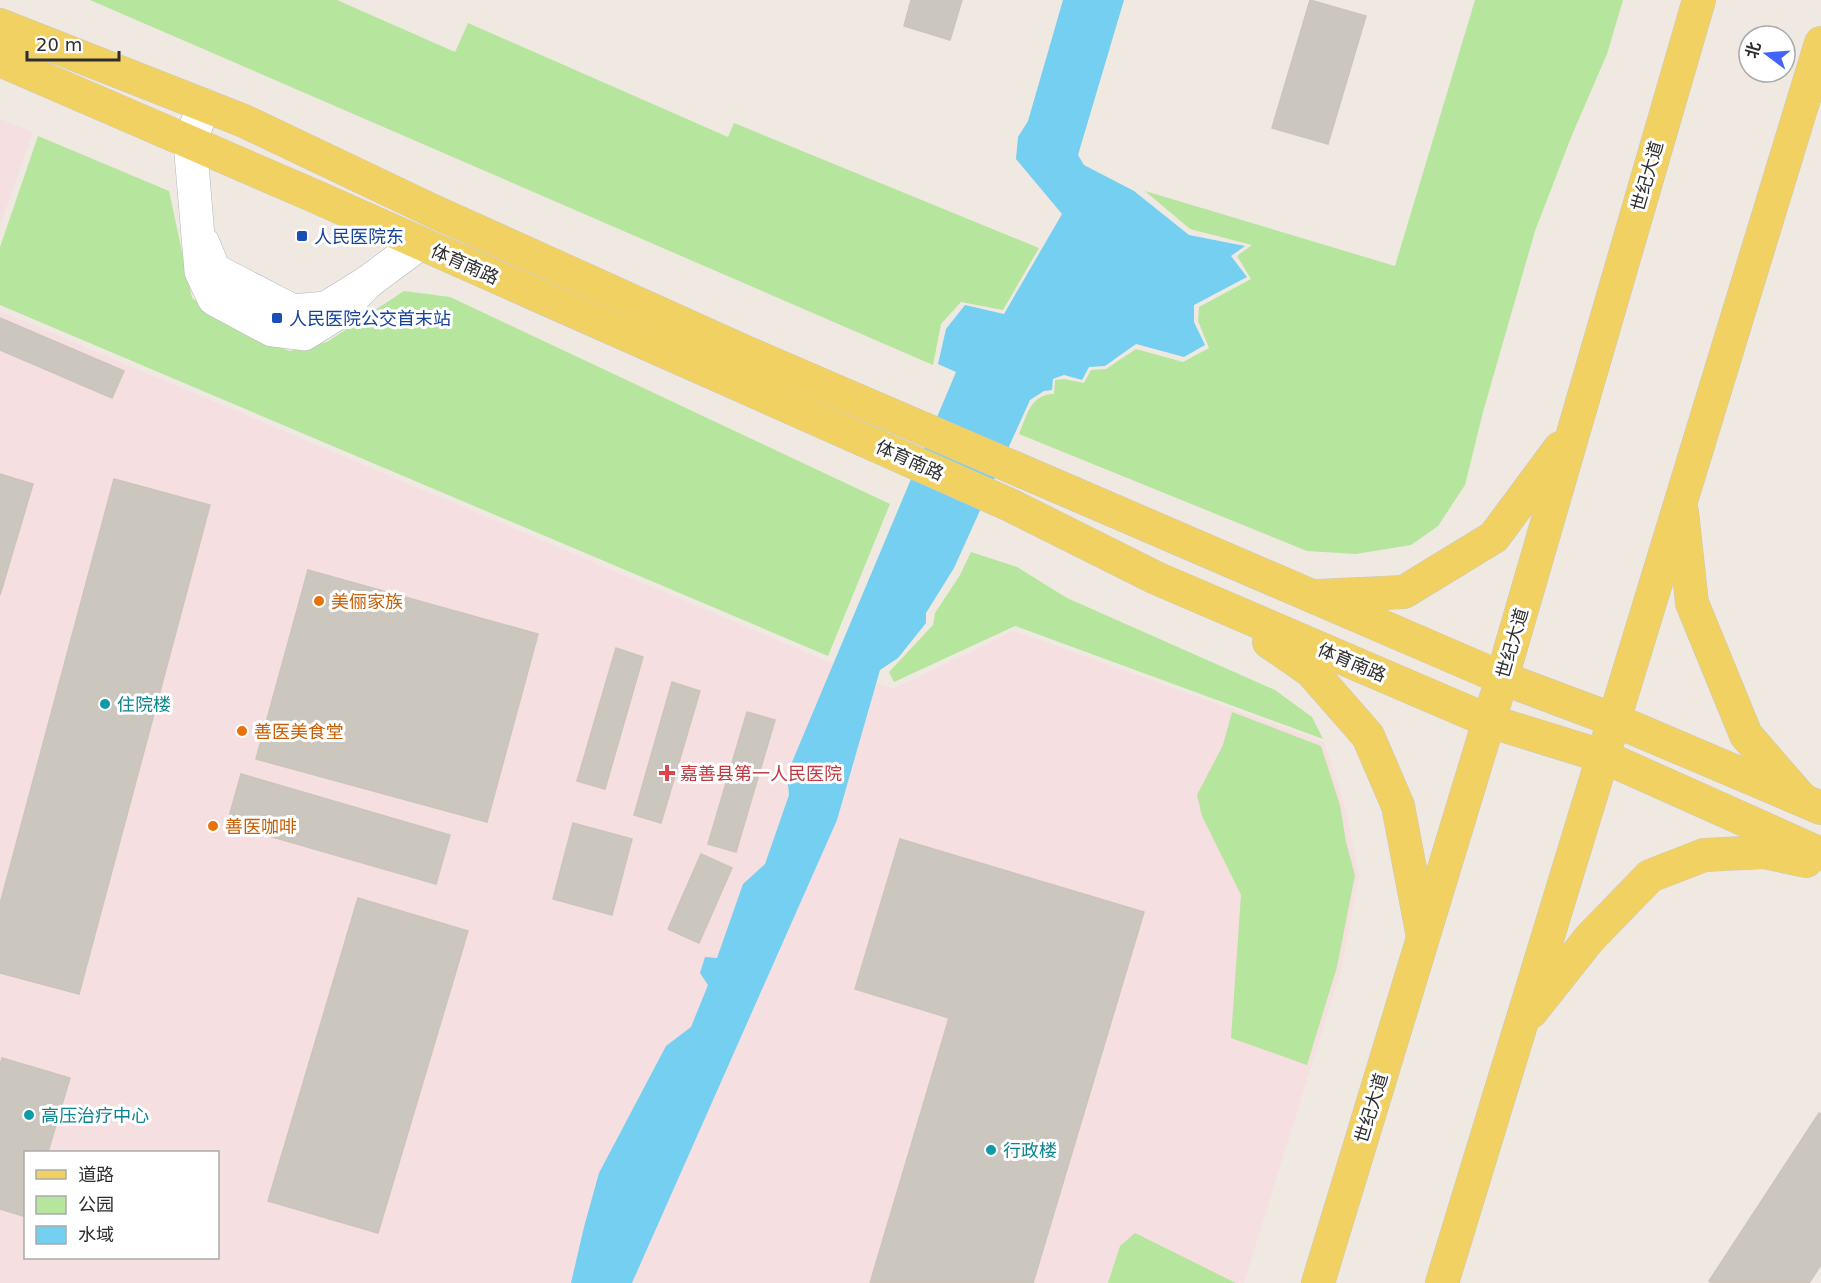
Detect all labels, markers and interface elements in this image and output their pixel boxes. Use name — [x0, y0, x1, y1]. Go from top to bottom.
scale bar — [27, 24, 118, 62]
north arrow — [1737, 24, 1797, 84]
text: 20 m — [36, 34, 82, 55]
text: 北 — [1742, 40, 1764, 60]
street label: 世纪大道 — [1627, 139, 1667, 213]
place label: 人民医院东 — [314, 226, 404, 247]
marker: 人民医院东 — [295, 229, 309, 243]
street label: 体育南路 — [428, 240, 502, 288]
place label: 人民医院公交首末站 — [289, 308, 451, 329]
marker: 人民医院公交首末站 — [270, 311, 284, 325]
street label: 体育南路 — [873, 436, 947, 484]
place label: 美俪家族 — [331, 591, 403, 612]
marker: 美俪家族 — [312, 594, 326, 608]
street label: 世纪大道 — [1492, 606, 1532, 680]
street label: 体育南路 — [1315, 638, 1389, 686]
place label: 住院楼 — [117, 694, 171, 715]
marker: 住院楼 — [98, 697, 112, 711]
place label: 善医美食堂 — [254, 721, 344, 742]
marker: 善医美食堂 — [235, 724, 249, 738]
place label: 嘉善县第一人民医院 — [680, 763, 842, 784]
marker: 嘉善县第一人民医院 — [658, 764, 676, 782]
place label: 善医咖啡 — [225, 816, 297, 837]
marker: 善医咖啡 — [206, 819, 220, 833]
street label: 世纪大道 — [1350, 1071, 1392, 1145]
place label: 高压治疗中心 — [41, 1105, 149, 1126]
marker: 高压治疗中心 — [22, 1108, 36, 1122]
place label: 行政楼 — [1003, 1140, 1057, 1161]
marker: 行政楼 — [984, 1143, 998, 1157]
legend — [24, 1151, 219, 1259]
text: 道路 — [78, 1164, 114, 1185]
text: 公园 — [78, 1194, 114, 1215]
text: 水域 — [78, 1224, 114, 1245]

